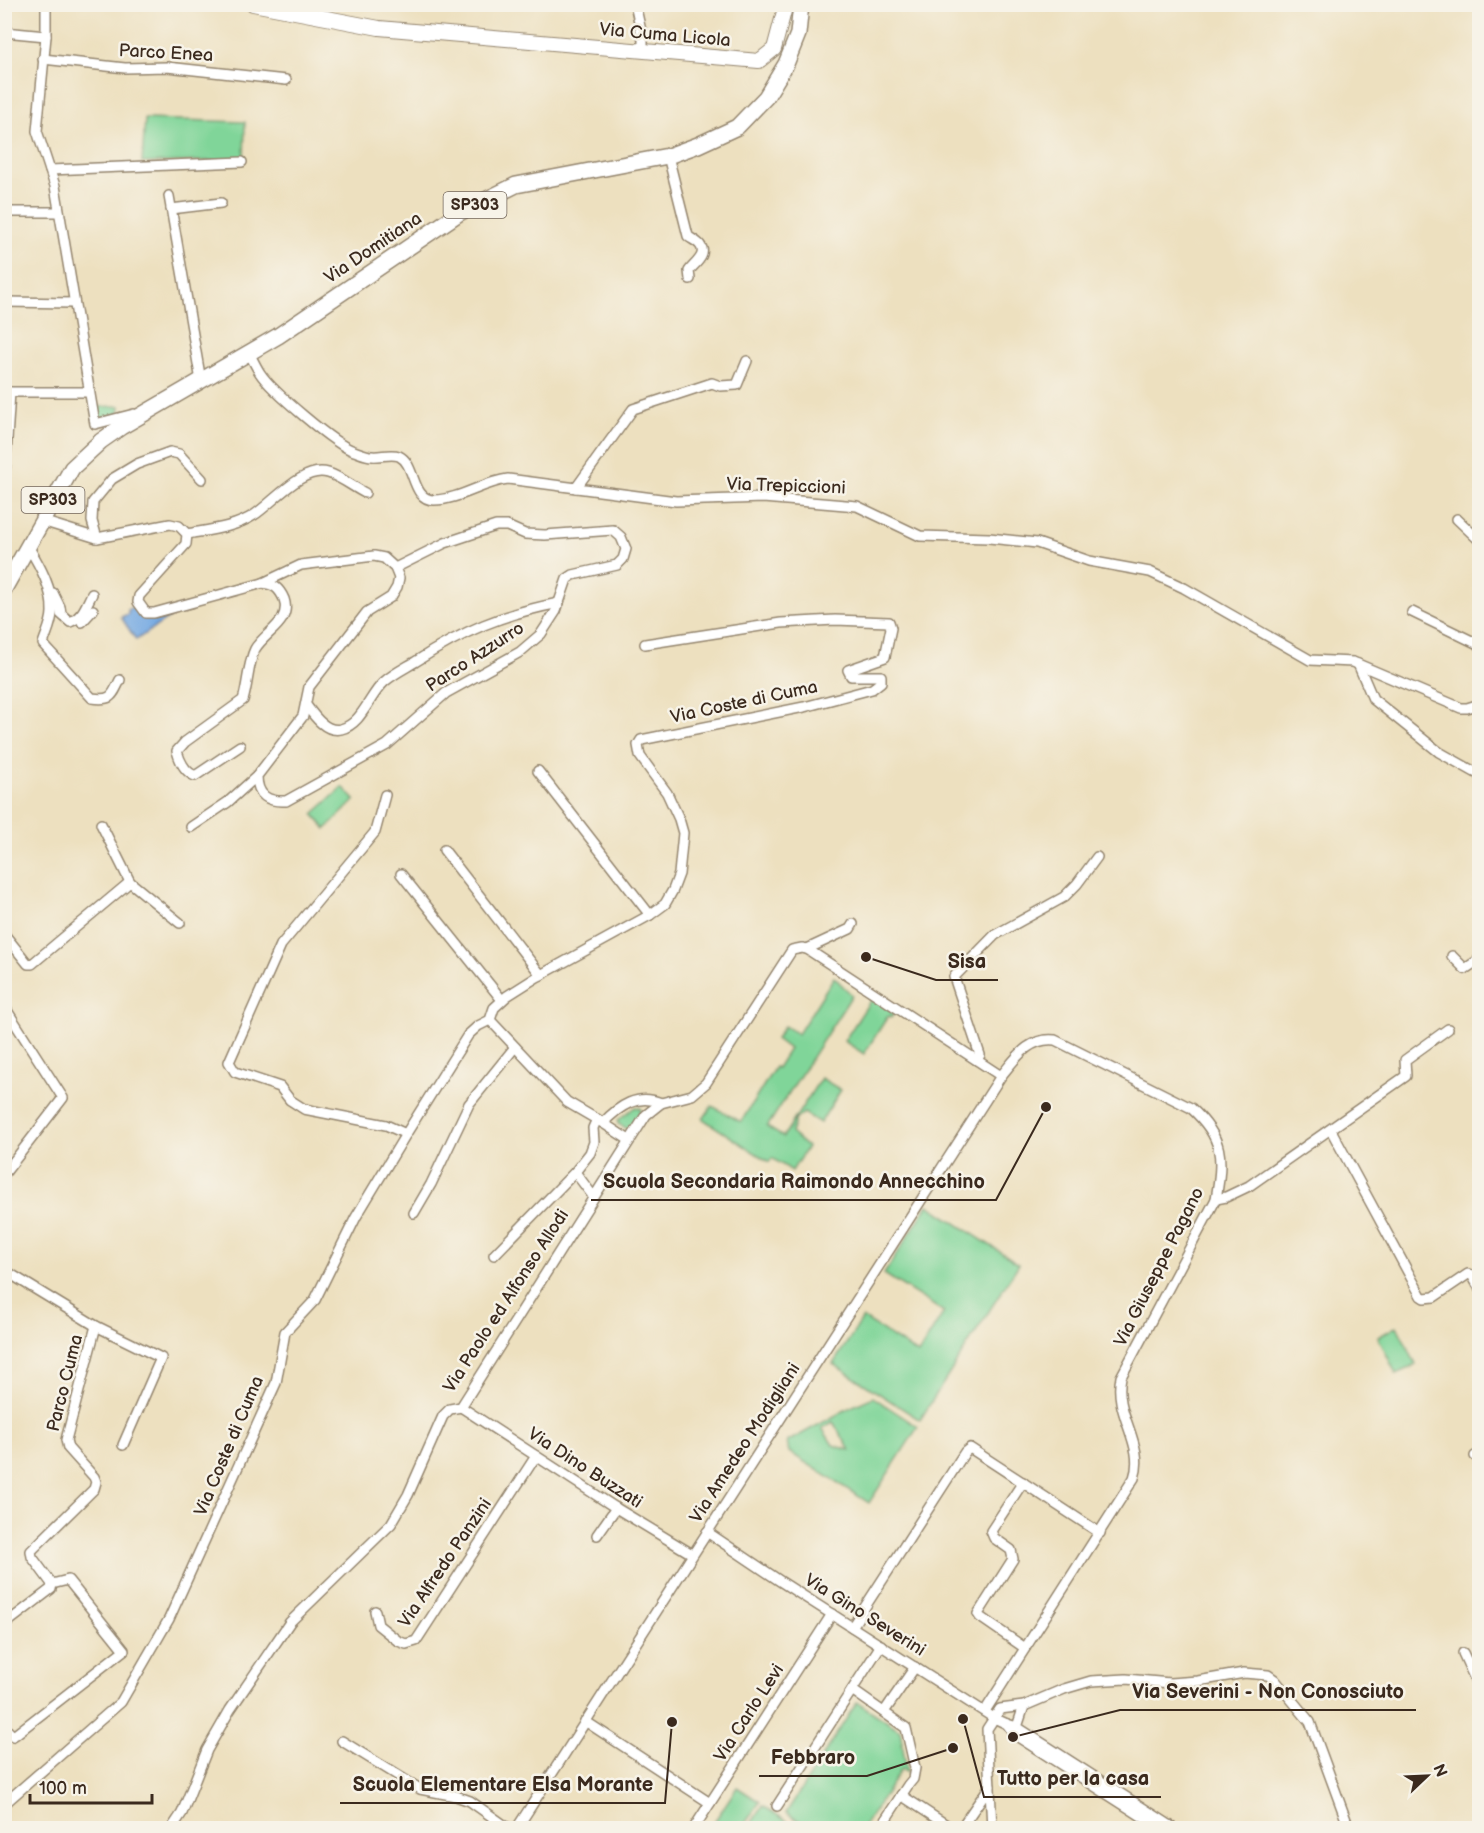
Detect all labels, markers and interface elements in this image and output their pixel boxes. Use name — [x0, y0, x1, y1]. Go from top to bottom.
street label: Via Cuma Licola — [599, 19, 731, 51]
street label: Parco Enea — [118, 40, 214, 66]
road number: SP303 — [444, 192, 506, 218]
street label: Via Domitiana — [320, 208, 426, 288]
street label: Via Trepiccioni — [726, 473, 846, 499]
road number: SP303 — [22, 487, 84, 513]
street label: Parco Azzurro — [422, 618, 528, 696]
street label: Via Coste di Cuma — [668, 676, 820, 728]
callout: Sisa — [936, 942, 998, 980]
text: Sisa — [948, 950, 986, 974]
callout: Scuola Secondaria Raimondo Annecchino — [591, 1162, 996, 1200]
text: Scuola Secondaria Raimondo Annecchino — [603, 1170, 985, 1194]
street label: Via Giuseppe Pagano — [1110, 1184, 1208, 1350]
street label: Via Paolo ed Alfonso Allodi — [439, 1205, 573, 1397]
street label: Parco Cuma — [43, 1332, 87, 1434]
street label: Via Amedeo Modigliani — [685, 1359, 805, 1527]
street label: Via Coste di Cuma — [190, 1373, 268, 1519]
street label: Via Dino Buzzati — [524, 1423, 646, 1513]
street label: Via Alfredo Panzini — [394, 1494, 496, 1632]
street label: Via Gino Severini — [801, 1569, 929, 1661]
street label: Via Carlo Levi — [710, 1660, 788, 1766]
callout: Via Severini - Non Conosciuto — [1120, 1672, 1416, 1710]
text: Via Severini - Non Conosciuto — [1132, 1680, 1404, 1704]
callout: Febbraro — [759, 1738, 867, 1776]
text: Febbraro — [771, 1746, 855, 1770]
north arrow — [1397, 1746, 1457, 1806]
callout: Tutto per la casa — [984, 1759, 1161, 1797]
text: N — [1428, 1761, 1451, 1780]
callout: Scuola Elementare Elsa Morante — [340, 1765, 665, 1803]
scale bar — [30, 1767, 152, 1805]
text: Tutto per la casa — [997, 1767, 1149, 1791]
text: Scuola Elementare Elsa Morante — [353, 1773, 653, 1797]
text: 100 m — [39, 1778, 87, 1799]

